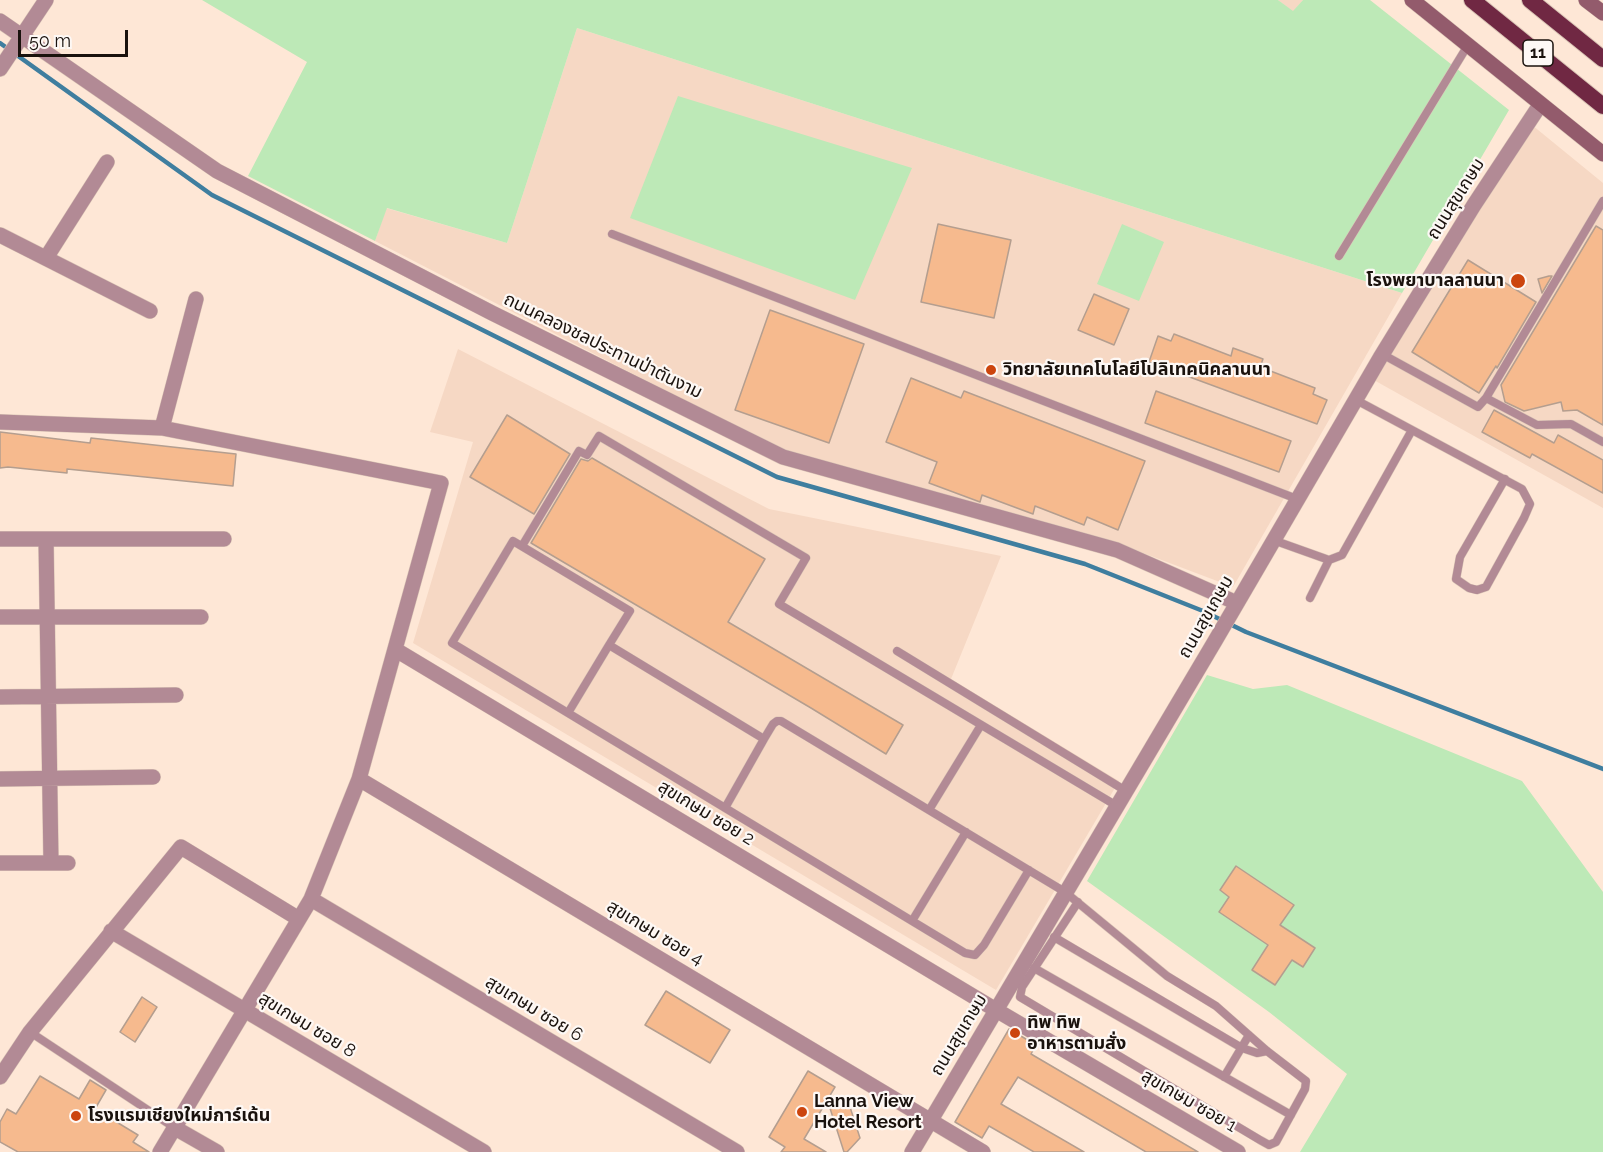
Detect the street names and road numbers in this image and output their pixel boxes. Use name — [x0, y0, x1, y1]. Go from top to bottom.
road number: 11 — [1523, 40, 1553, 66]
street label: ถนนสุขเกษม — [1423, 154, 1489, 244]
street label: ถนนคลองชลประทานป่าตันงาม — [500, 288, 706, 404]
street label: ถนนสุขเกษม — [1174, 572, 1238, 662]
street label: สุขเกษม ซอย 2 — [654, 776, 758, 850]
street label: สุขเกษม ซอย 4 — [603, 896, 707, 970]
street label: สุขเกษม ซอย 6 — [481, 971, 587, 1047]
street label: สุขเกษม ซอย 8 — [254, 987, 360, 1063]
street label: ถนนสุขเกษม — [926, 990, 992, 1080]
street label: สุขเกษม ซอย 1 — [1137, 1065, 1241, 1137]

